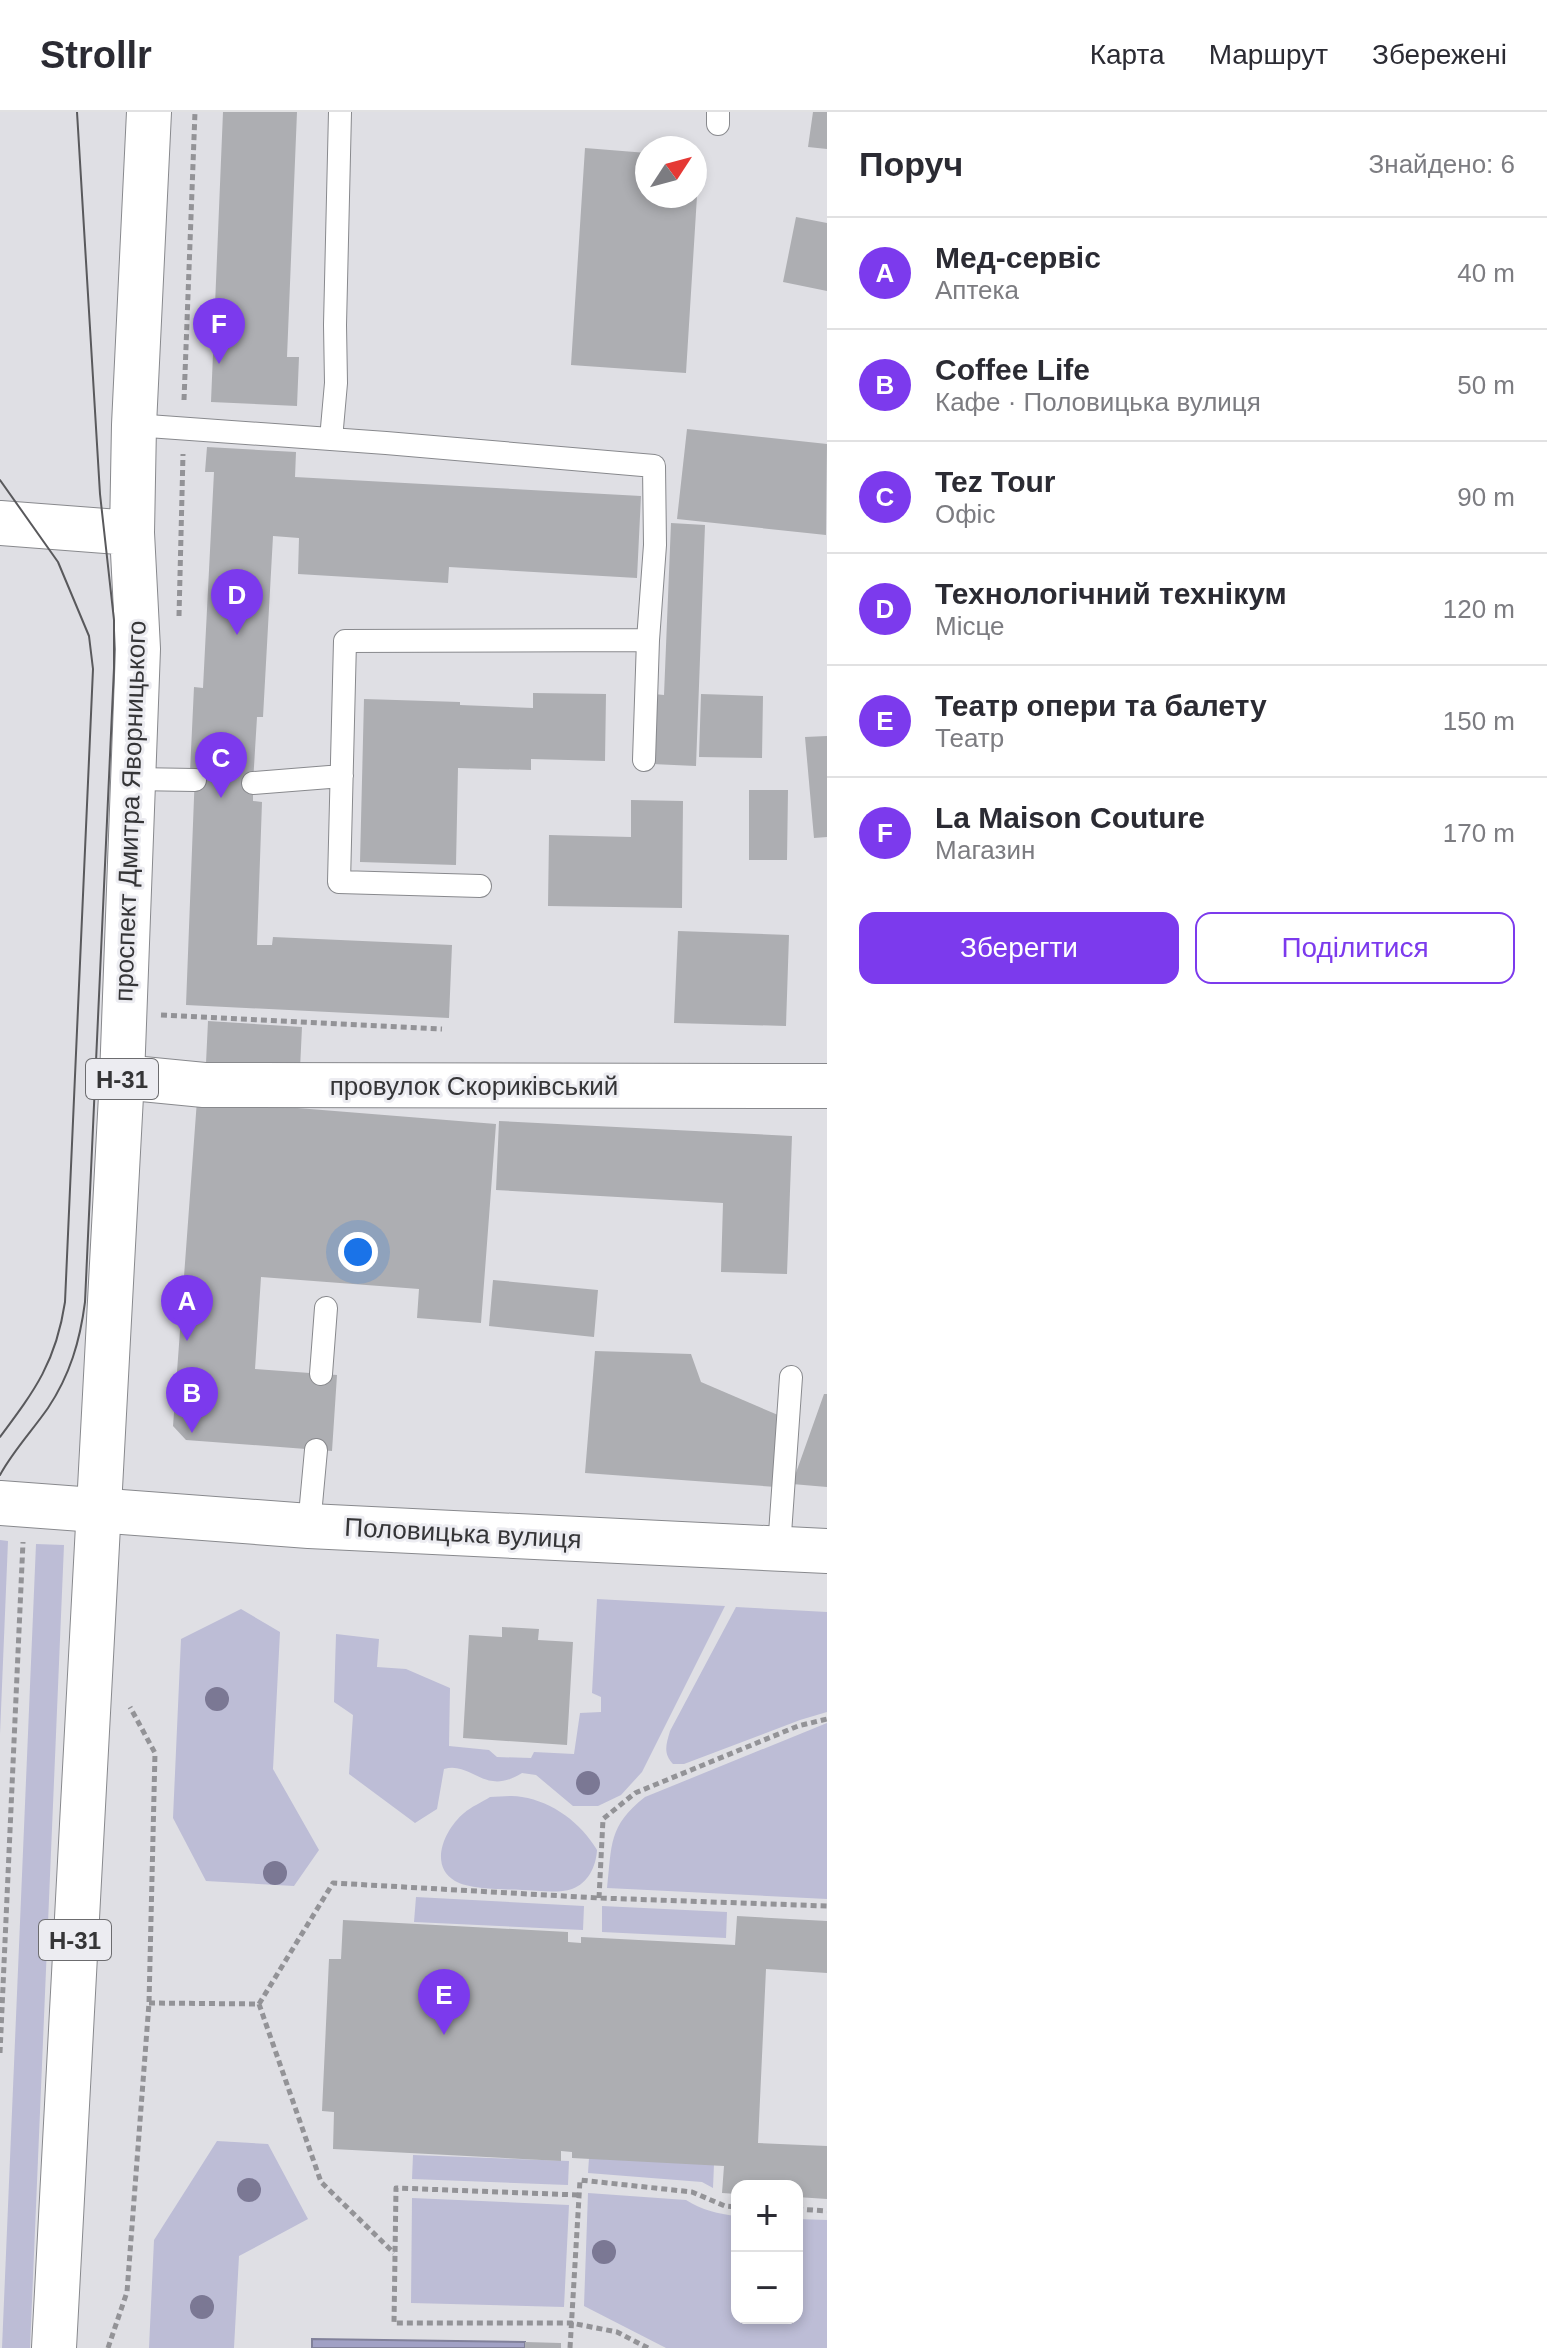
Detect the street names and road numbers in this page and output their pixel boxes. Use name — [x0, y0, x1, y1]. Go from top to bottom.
street label: проспект Дмитра Яворницького — [108, 620, 152, 1002]
road number: Н-31 — [86, 1059, 158, 1099]
street label: провулок Скориківський — [330, 1071, 618, 1101]
street label: Половицька вулиця — [344, 1512, 582, 1554]
road number: Н-31 — [39, 1920, 111, 1960]

